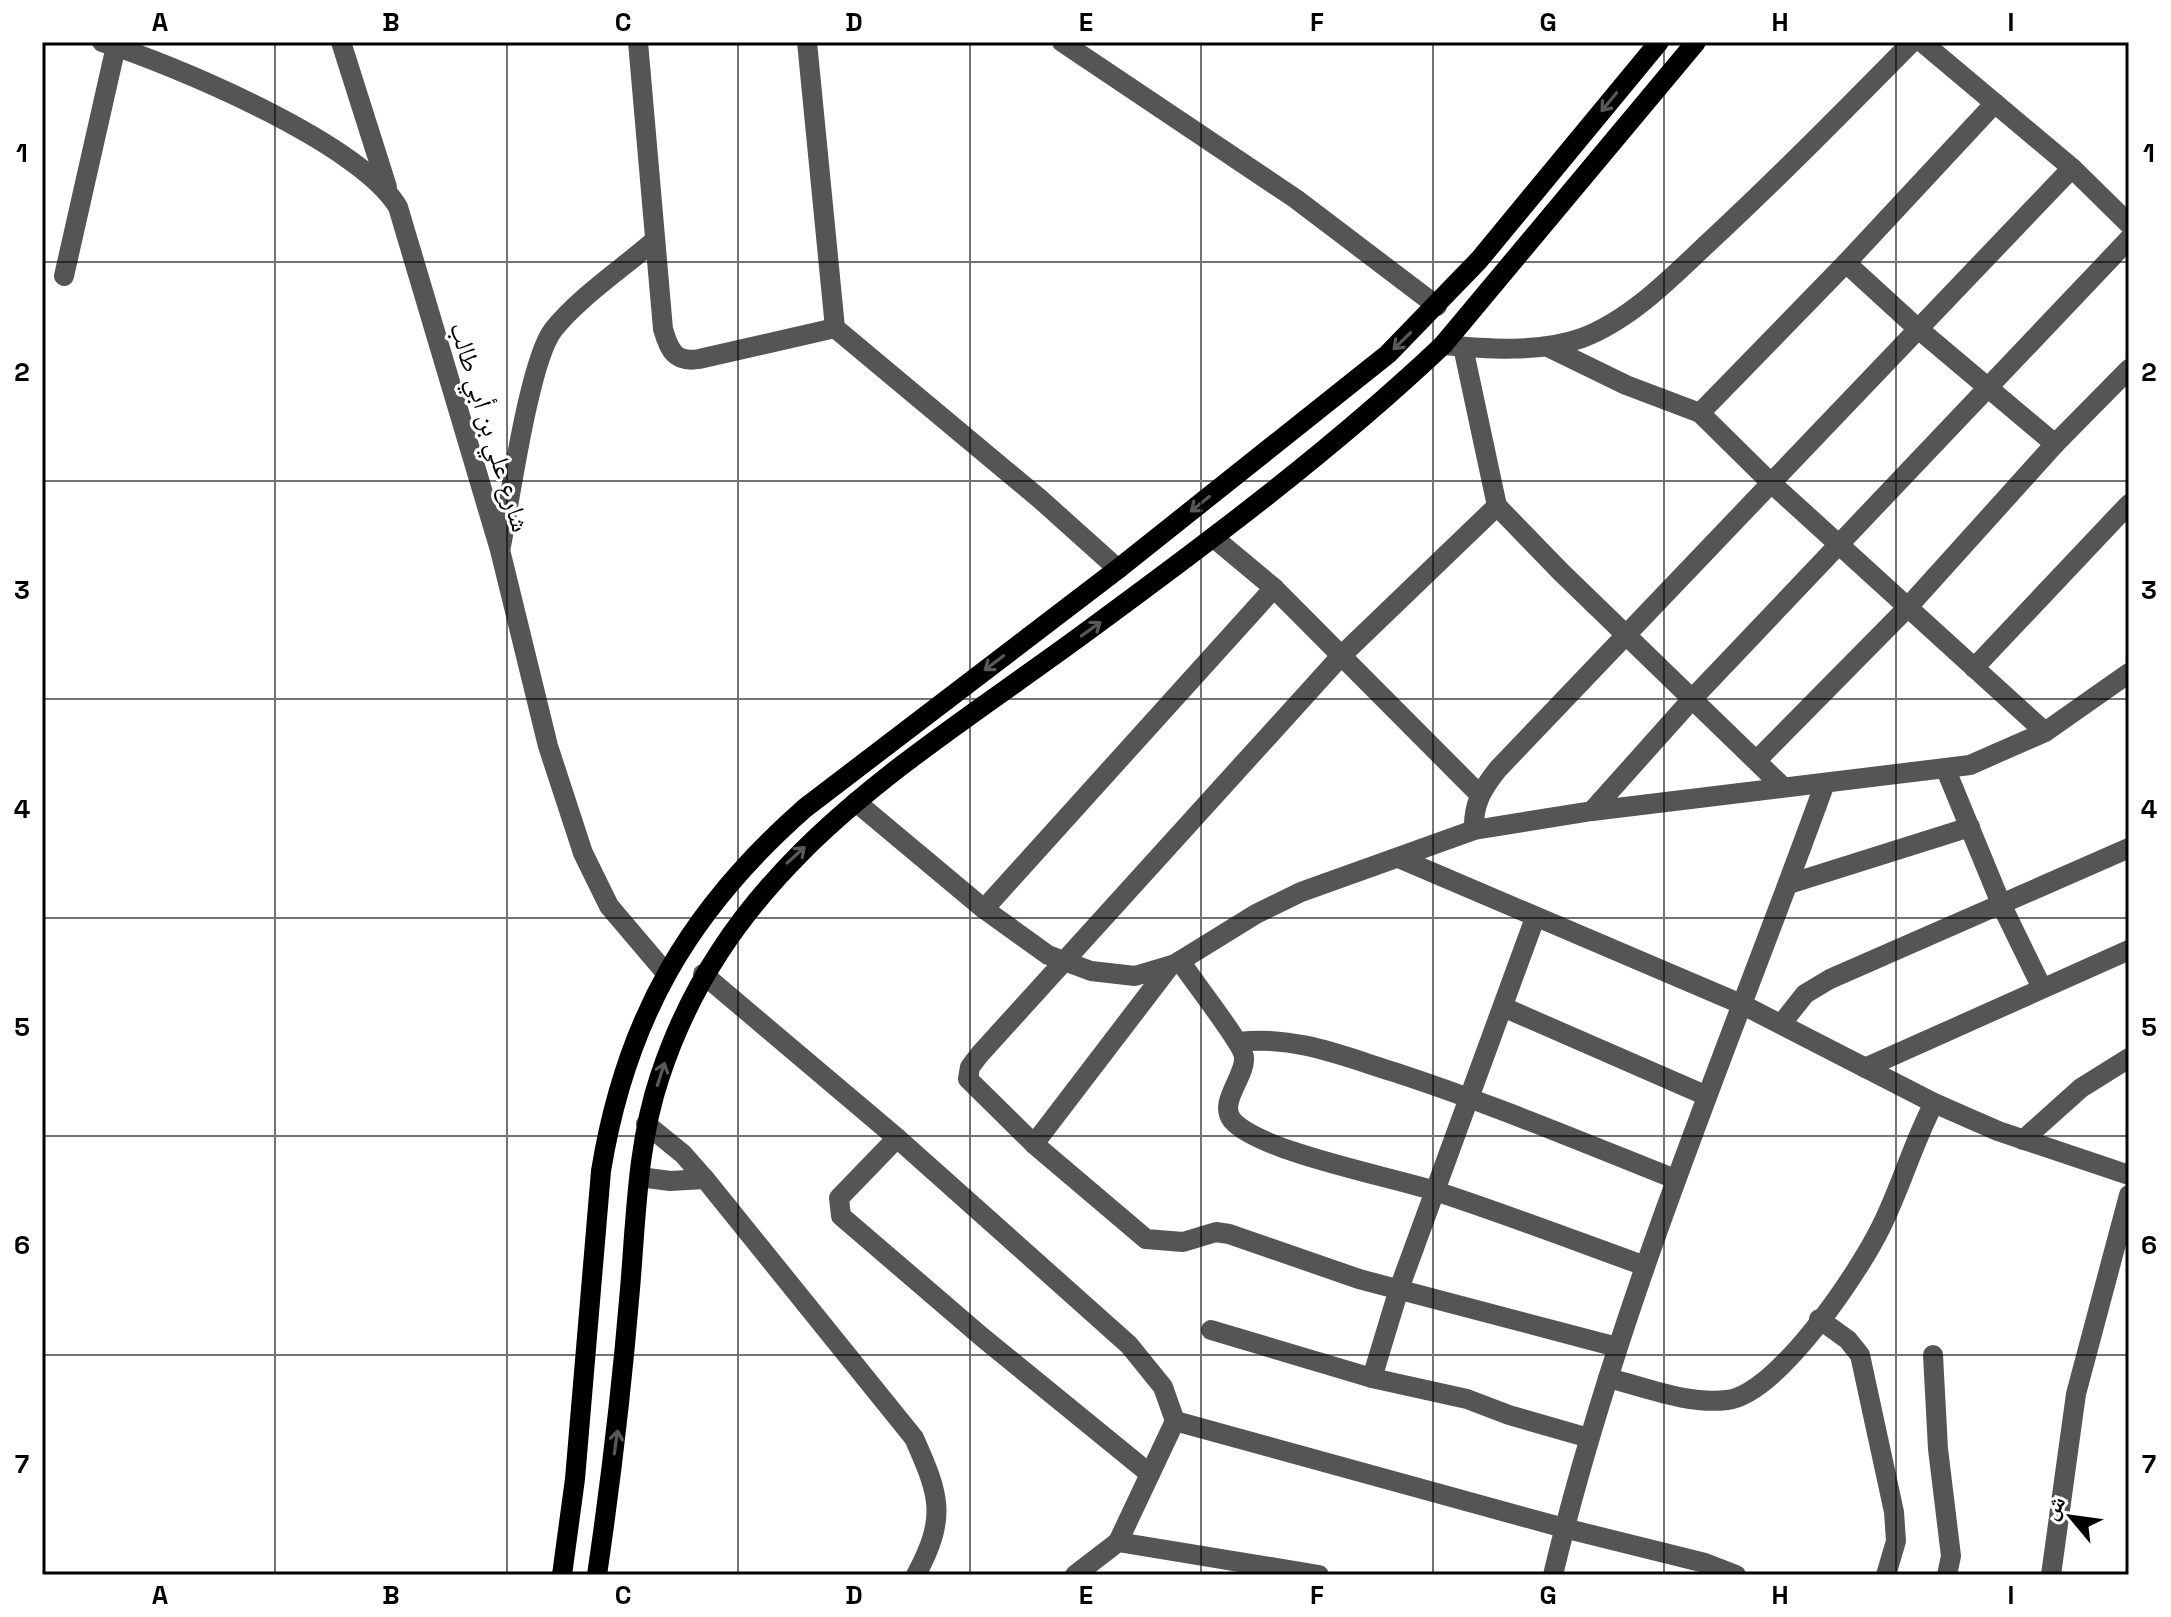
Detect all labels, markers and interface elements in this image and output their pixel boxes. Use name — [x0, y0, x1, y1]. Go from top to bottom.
text: A — [152, 5, 169, 39]
text: B — [382, 5, 400, 39]
text: C — [615, 5, 631, 39]
text: D — [845, 5, 863, 39]
text: E — [1079, 5, 1093, 39]
text: F — [1310, 5, 1324, 39]
text: G — [1539, 5, 1557, 39]
text: H — [1771, 5, 1789, 39]
text: I — [2008, 5, 2014, 39]
one-way arrow — [1600, 91, 1618, 112]
text: 1 — [16, 136, 28, 170]
text: 1 — [2143, 136, 2155, 170]
street label: شارع علي بن أبي طالب — [438, 318, 538, 537]
one-way arrow — [1392, 331, 1412, 350]
text: 2 — [14, 355, 30, 389]
text: 2 — [2141, 355, 2157, 389]
one-way arrow — [1190, 495, 1211, 513]
text: 3 — [14, 573, 30, 607]
text: 3 — [2141, 573, 2157, 607]
one-way arrow — [1080, 620, 1101, 637]
one-way arrow — [984, 655, 1005, 672]
text: 4 — [14, 792, 30, 826]
text: 4 — [2141, 792, 2157, 826]
one-way arrow — [786, 847, 806, 865]
text: 5 — [14, 1010, 30, 1044]
text: 5 — [2141, 1010, 2157, 1044]
one-way arrow — [654, 1062, 669, 1087]
text: 6 — [14, 1228, 30, 1262]
text: 6 — [2141, 1228, 2157, 1262]
one-way arrow — [609, 1430, 624, 1455]
text: 7 — [15, 1447, 29, 1481]
text: 7 — [2142, 1447, 2156, 1481]
north arrow — [2031, 1477, 2111, 1557]
text: ش — [2036, 1490, 2071, 1524]
text: A — [152, 1578, 169, 1612]
text: B — [382, 1578, 400, 1612]
text: C — [615, 1578, 631, 1612]
text: D — [845, 1578, 863, 1612]
text: E — [1079, 1578, 1093, 1612]
text: F — [1310, 1578, 1324, 1612]
text: G — [1539, 1578, 1557, 1612]
text: H — [1771, 1578, 1789, 1612]
text: I — [2008, 1578, 2014, 1612]

